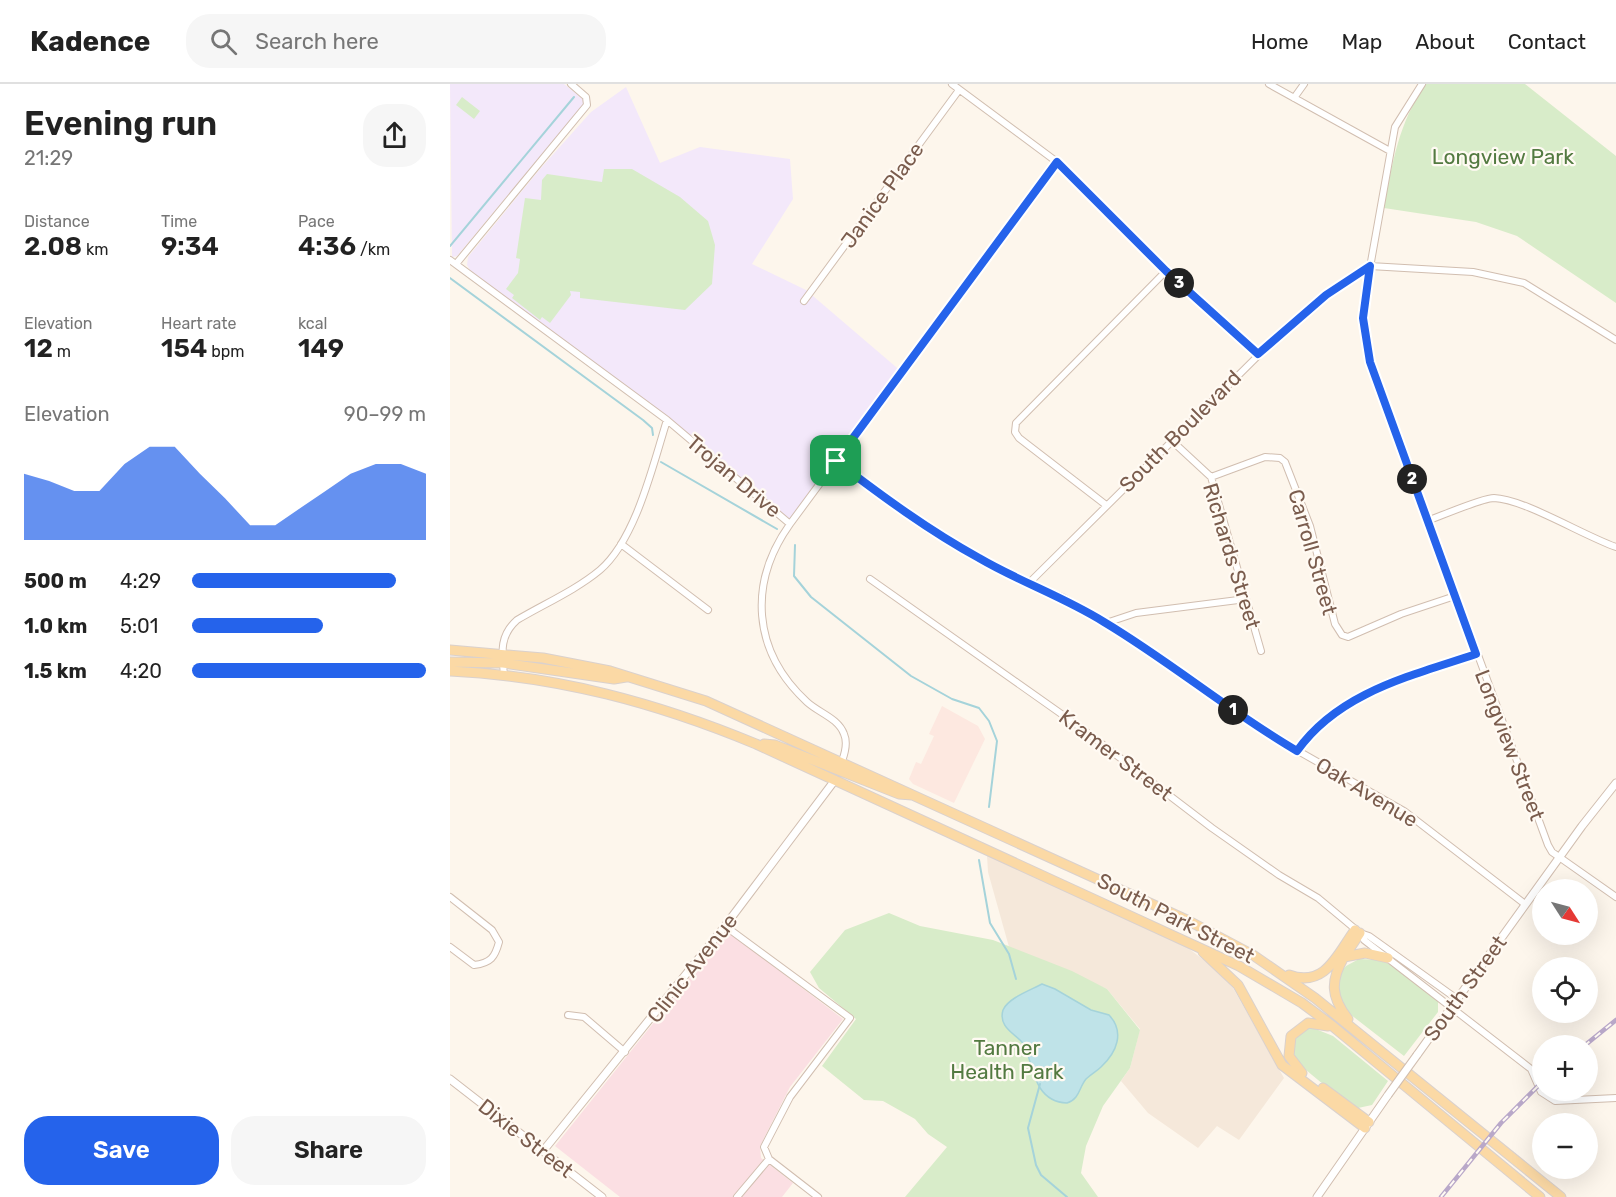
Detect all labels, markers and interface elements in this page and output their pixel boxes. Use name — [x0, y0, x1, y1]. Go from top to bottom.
search box — [186, 14, 606, 68]
text: Kadence — [30, 25, 150, 58]
icon: search — [207, 25, 240, 58]
text: Search here — [255, 28, 379, 55]
text: Home — [1251, 29, 1308, 54]
text: Map — [1341, 29, 1382, 54]
text: About — [1415, 29, 1475, 54]
text: Contact — [1508, 29, 1586, 54]
text: Evening run — [24, 104, 217, 143]
button: share — [363, 104, 426, 167]
street label: Janice Place — [835, 137, 929, 253]
park label: Longview Park — [1432, 144, 1574, 169]
text: 21:29 — [24, 146, 73, 170]
text: Distance — [24, 212, 90, 231]
text: Time — [161, 212, 197, 231]
text: Pace — [298, 212, 335, 231]
text: 2.08 — [24, 231, 82, 262]
text: 9:34 — [161, 231, 219, 262]
text: 4:36 — [298, 231, 356, 262]
text: km — [82, 240, 109, 259]
text: /km — [356, 240, 390, 259]
pin: 3 — [1164, 268, 1194, 298]
text: 3 — [1174, 273, 1184, 292]
text: Elevation — [24, 314, 93, 333]
text: Heart rate — [161, 314, 236, 333]
text: kcal — [298, 314, 327, 333]
text: 12 — [24, 333, 53, 364]
text: 154 — [161, 333, 207, 364]
text: 149 — [298, 333, 344, 364]
text: m — [53, 342, 71, 361]
text: bpm — [207, 342, 244, 361]
street label: South Boulevard — [1114, 365, 1246, 497]
text: Elevation — [24, 402, 110, 426]
text: 90–99 m — [344, 402, 426, 426]
street label: Trojan Drive — [682, 429, 786, 523]
pin — [810, 435, 861, 486]
icon: arrive — [819, 444, 852, 477]
pin: 2 — [1397, 464, 1427, 494]
text: 2 — [1407, 469, 1417, 488]
street label: Richards Street — [1198, 480, 1266, 632]
street label: Carroll Street — [1283, 486, 1343, 618]
text: 500 m — [24, 569, 87, 593]
text: 4:29 — [120, 569, 161, 593]
text: 1.0 km — [24, 614, 87, 638]
text: 5:01 — [120, 614, 158, 638]
text: 1.5 km — [24, 659, 87, 683]
text: 4:20 — [120, 659, 162, 683]
street label: Longview Street — [1470, 666, 1550, 824]
pin: 1 — [1218, 695, 1248, 725]
text: 1 — [1229, 700, 1237, 719]
street label: Kramer Street — [1054, 704, 1178, 806]
street label: Oak Avenue — [1311, 752, 1423, 832]
street label: South Park Street — [1093, 868, 1259, 968]
north arrow — [1532, 879, 1598, 945]
map controls — [1532, 879, 1598, 1179]
street label: Clinic Avenue — [642, 908, 742, 1028]
street label: South Street — [1418, 930, 1512, 1046]
button: locate — [1532, 957, 1598, 1023]
park label: Tanner Health Park — [950, 1035, 1064, 1084]
button: + — [1532, 1035, 1598, 1101]
street label: Dixie Street — [474, 1093, 578, 1183]
button: − — [1532, 1113, 1598, 1179]
button: Save — [24, 1116, 219, 1185]
button: Share — [231, 1116, 426, 1185]

